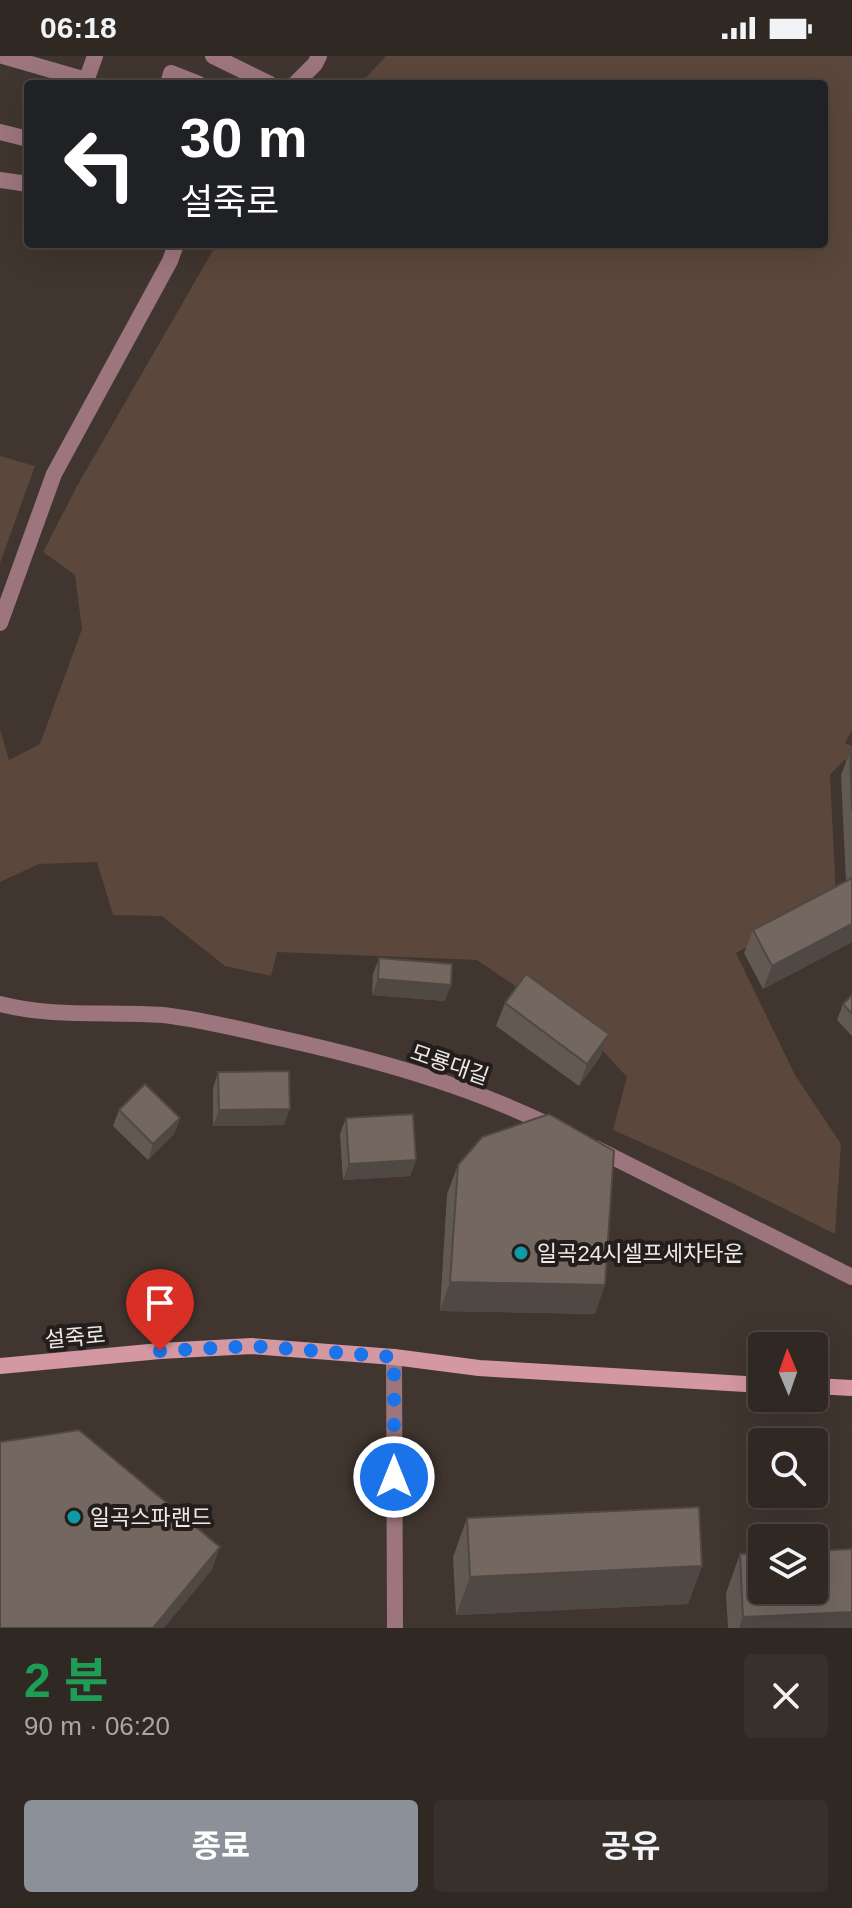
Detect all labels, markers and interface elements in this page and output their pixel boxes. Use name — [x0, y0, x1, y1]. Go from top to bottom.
text: 06:18 — [40, 11, 117, 44]
text: 30 m — [180, 106, 308, 169]
icon: left — [48, 112, 152, 216]
text: 설죽로 — [180, 181, 279, 222]
street label: 모룡대길 — [407, 1039, 492, 1089]
place label: 일곡24시셀프세차타운 — [537, 1241, 744, 1266]
marker: 일곡24시셀프세차타운 — [512, 1244, 530, 1262]
pin — [126, 1269, 194, 1351]
icon: arrive — [138, 1281, 182, 1325]
street label: 설죽로 — [44, 1322, 106, 1353]
north arrow — [748, 1332, 828, 1412]
map controls — [748, 1332, 828, 1604]
button: search — [748, 1428, 828, 1508]
position arrow — [352, 1435, 436, 1519]
place label: 일곡스파랜드 — [90, 1505, 211, 1530]
marker: 일곡스파랜드 — [65, 1508, 83, 1526]
button: layers — [748, 1524, 828, 1604]
text: 2 분 — [24, 1654, 108, 1707]
button: close — [744, 1654, 828, 1738]
text: 90 m · 06:20 — [24, 1711, 170, 1741]
button: 종료 — [24, 1800, 418, 1892]
button: 공유 — [434, 1800, 828, 1892]

